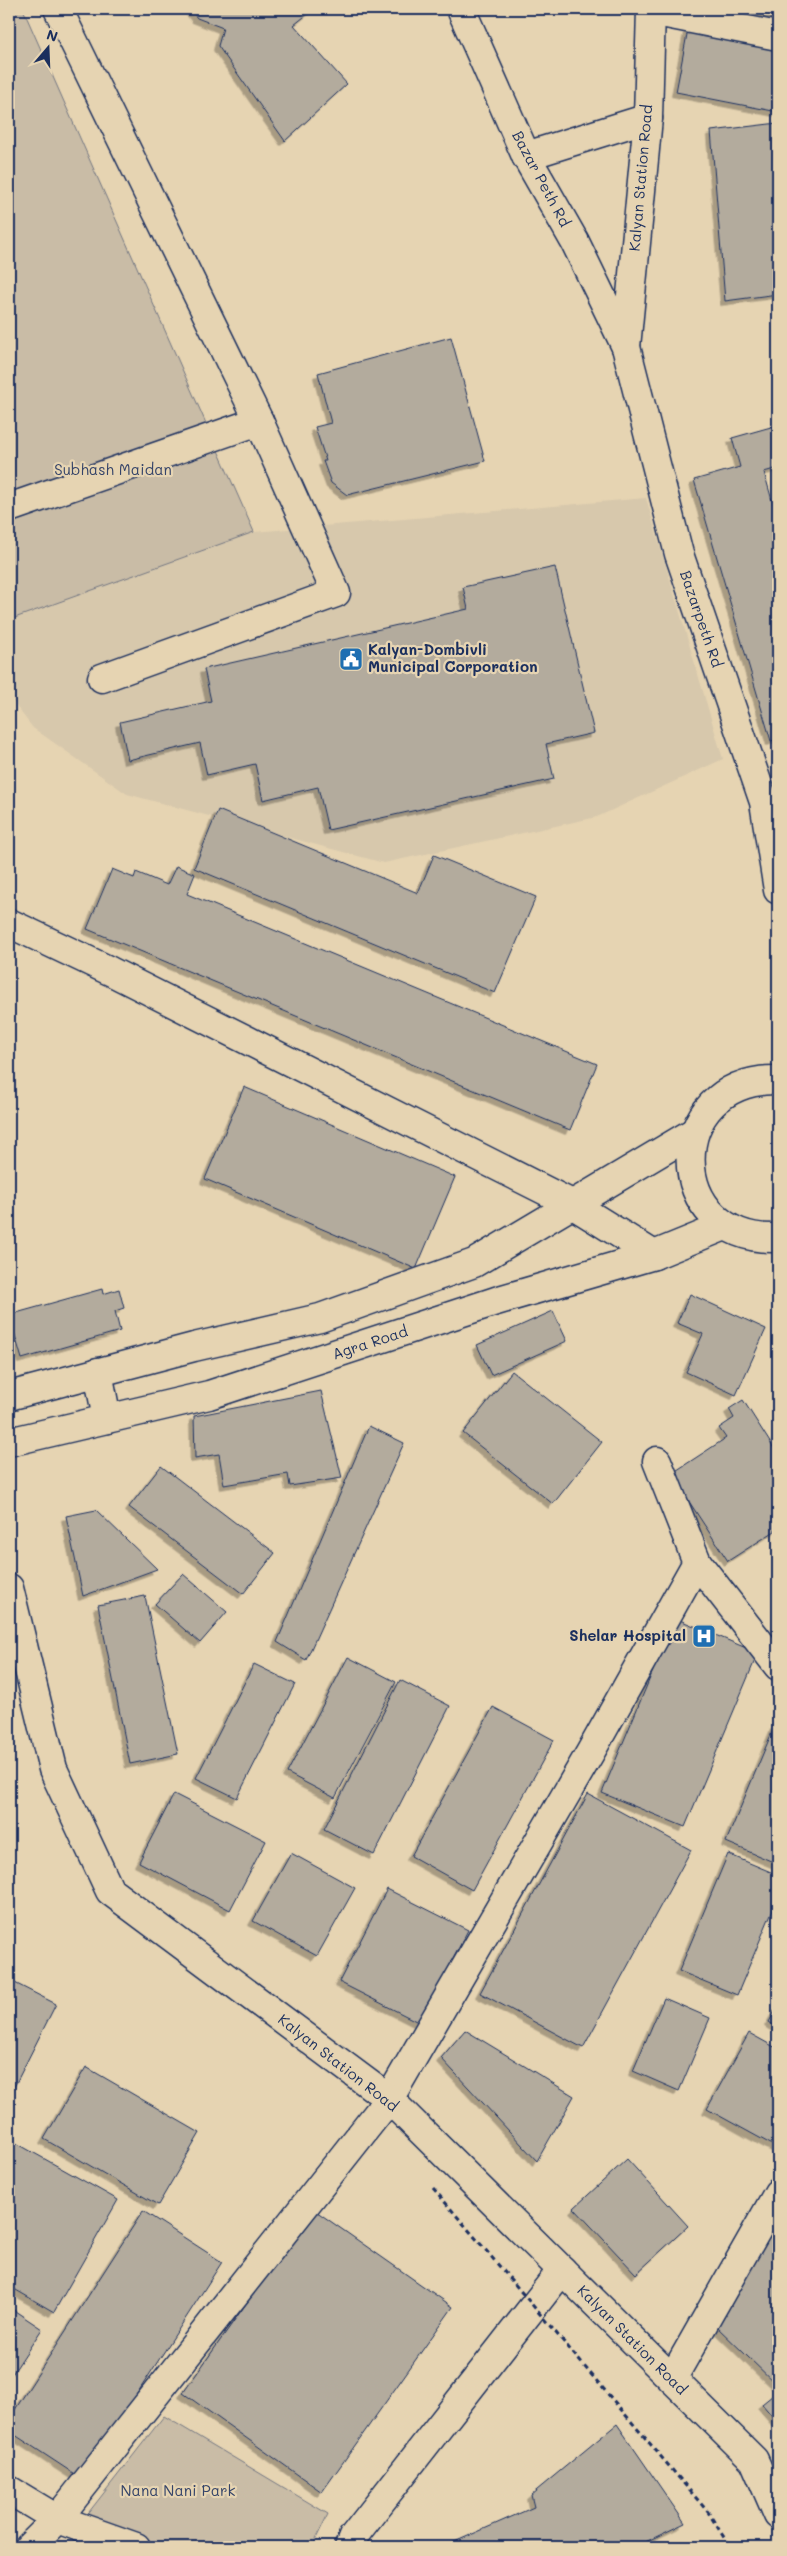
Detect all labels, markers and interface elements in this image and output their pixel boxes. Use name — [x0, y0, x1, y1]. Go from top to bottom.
north arrow — [22, 22, 72, 72]
text: N — [44, 25, 61, 46]
street label: Kalyan Station Road — [624, 104, 656, 252]
street label: Bazar Peth Rd — [508, 127, 576, 230]
park label: Subhash Maidan — [54, 459, 172, 479]
street label: Bazarpeth Rd — [676, 567, 728, 670]
place label: Kalyan-Dombivli Municipal Corporation — [368, 639, 538, 676]
public building icon: Kalyan-Dombivli Municipal Corporation — [338, 646, 364, 672]
street label: Agra Road — [329, 1320, 410, 1364]
hospital icon: Shelar Hospital — [691, 1623, 717, 1649]
place label: Shelar Hospital — [569, 1625, 686, 1645]
street label: Kalyan Station Road — [274, 2009, 403, 2115]
street label: Kalyan Station Road — [574, 2280, 692, 2398]
park label: Nana Nani Park — [121, 2480, 236, 2500]

